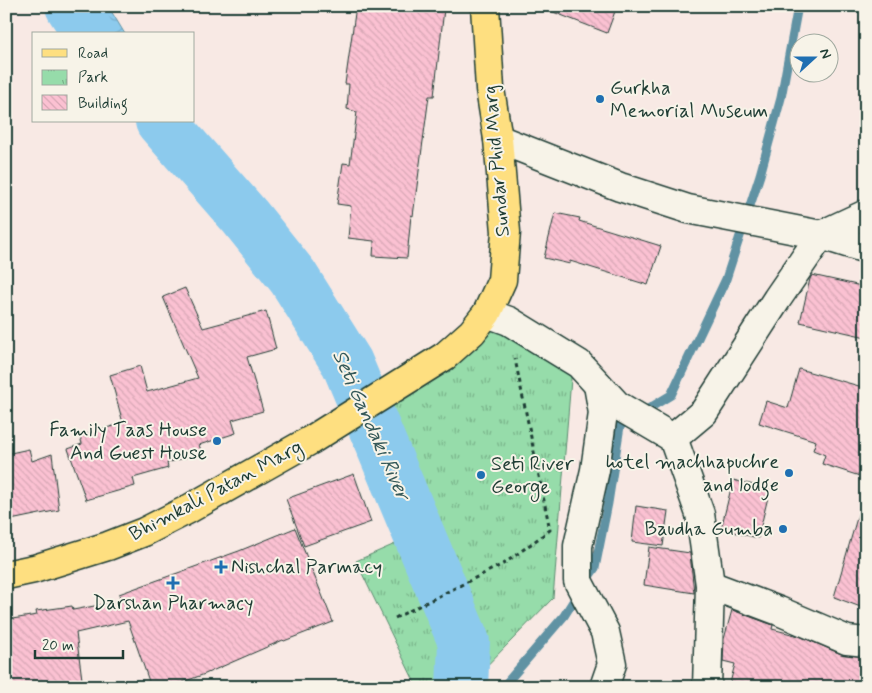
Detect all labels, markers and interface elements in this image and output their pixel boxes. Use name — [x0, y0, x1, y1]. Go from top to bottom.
legend — [32, 32, 195, 122]
north arrow — [790, 32, 840, 82]
text: Road — [78, 44, 108, 64]
text: N — [815, 46, 835, 61]
text: Park — [78, 68, 108, 88]
place label: Gurkha Memorial Museum — [610, 75, 768, 125]
street label: Sundar Phid Marg — [477, 84, 517, 238]
marker: Gurkha Memorial Museum — [594, 93, 606, 105]
text: Building — [78, 94, 128, 115]
water label: Seti Gandaki River — [325, 345, 418, 507]
place label: Family Taas House And Guest House — [49, 417, 207, 467]
street label: Bhimkali Patan Marg — [125, 434, 308, 549]
marker: Family Taas House And Guest House — [211, 435, 223, 447]
place label: hotel machhapuchre and lodge — [606, 449, 779, 501]
place label: Seti River George — [491, 451, 574, 502]
marker: hotel machhapuchre and lodge — [783, 467, 795, 479]
marker: Seti River George — [475, 469, 487, 481]
place label: Baudha Gumba — [645, 516, 773, 543]
marker: Baudha Gumba — [777, 523, 789, 535]
place label: Nishchal Parmacy — [231, 554, 382, 581]
marker: Nishchal Parmacy — [215, 561, 227, 573]
marker: Darshan Pharmacy — [167, 577, 179, 589]
place label: Darshan Pharmacy — [93, 590, 253, 617]
scale bar — [35, 628, 122, 660]
text: 20 m — [42, 636, 74, 656]

